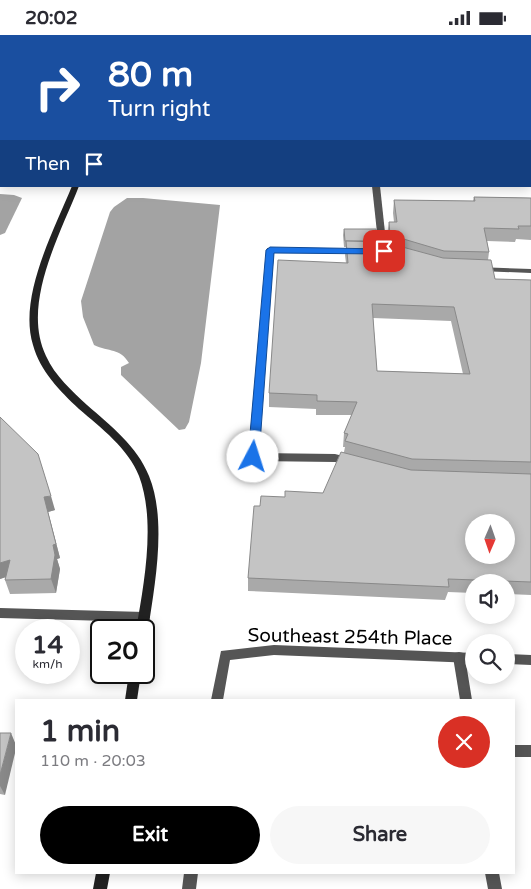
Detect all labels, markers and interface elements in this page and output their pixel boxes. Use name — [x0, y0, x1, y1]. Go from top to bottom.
text: 20:02 — [25, 7, 78, 29]
text: 80 m — [108, 54, 193, 96]
icon: right — [25, 55, 90, 120]
text: Turn right — [108, 96, 210, 122]
icon: arrive — [80, 150, 108, 178]
text: Then — [25, 153, 70, 175]
pin — [363, 230, 405, 272]
icon: arrive — [370, 237, 398, 265]
position arrow — [226, 430, 278, 482]
north arrow — [465, 514, 515, 564]
map controls — [465, 514, 515, 684]
button: sound — [465, 574, 515, 624]
speed limit sign: 20 — [90, 619, 155, 684]
street label: Southeast 254th Place — [247, 624, 453, 650]
text: 14 — [32, 630, 63, 660]
button: search — [465, 634, 515, 684]
text: km/h — [32, 657, 63, 671]
text: 1 min — [40, 713, 120, 750]
button: close — [438, 716, 490, 768]
text: 110 m · 20:03 — [40, 751, 146, 771]
button: Exit — [40, 806, 260, 864]
button: Share — [270, 806, 490, 864]

